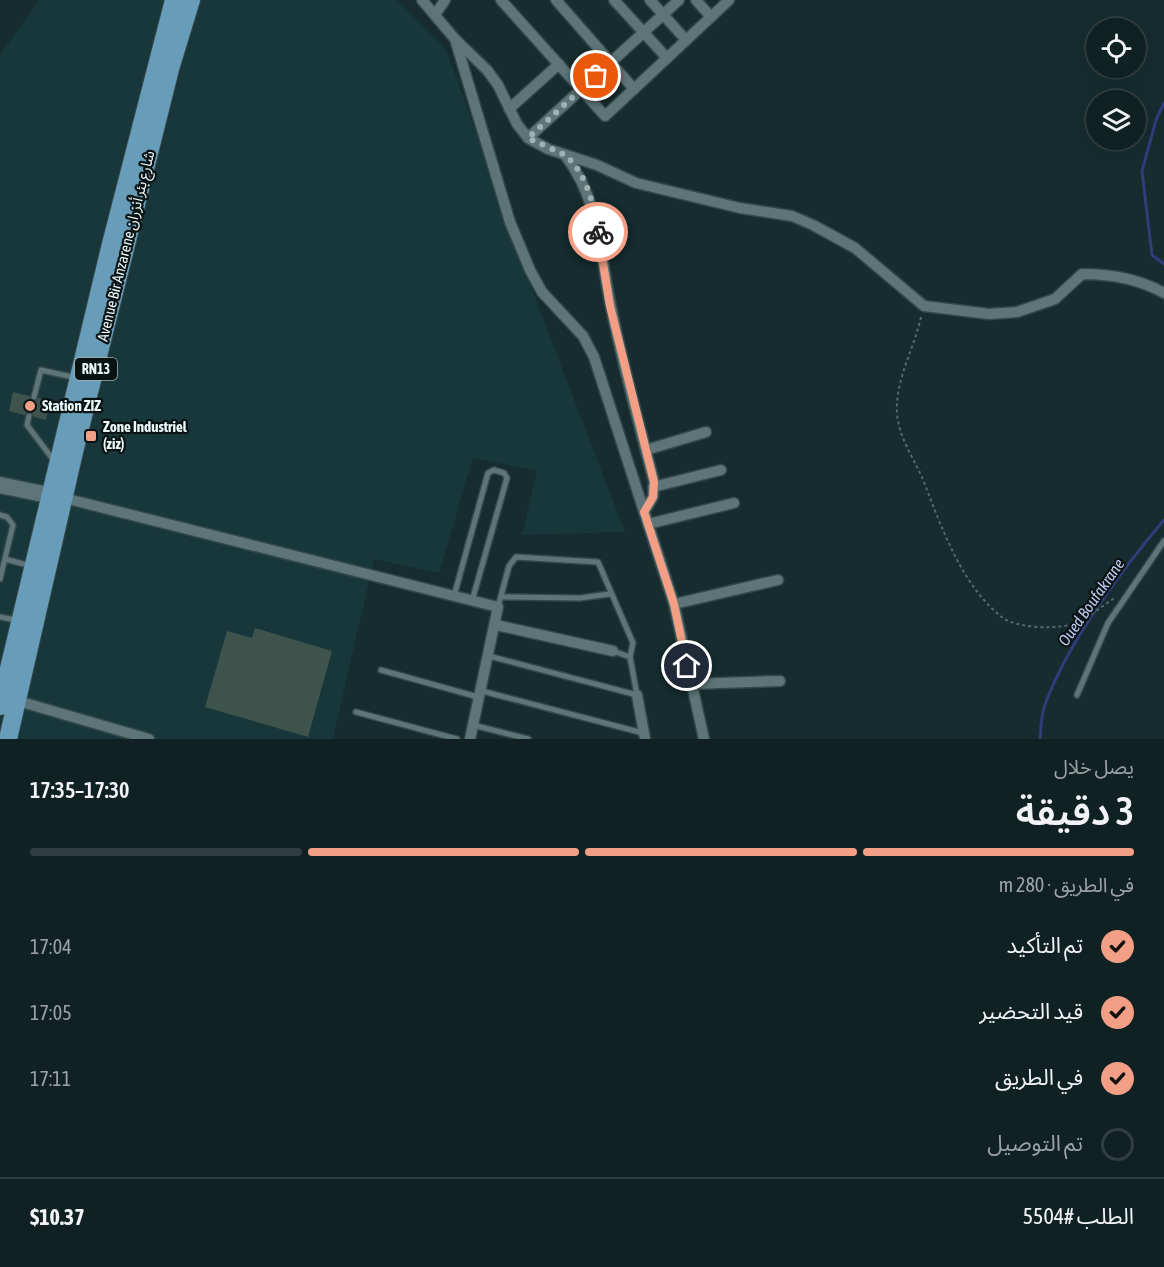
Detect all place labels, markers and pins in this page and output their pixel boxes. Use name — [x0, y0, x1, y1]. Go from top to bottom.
pin — [570, 50, 621, 101]
place label: Station ZIZ — [42, 397, 101, 414]
marker: Station ZIZ — [23, 399, 37, 413]
place label: Zone Industriel (ziz) — [103, 418, 188, 452]
marker: Zone Industriel (ziz) — [84, 429, 98, 443]
pin — [661, 640, 712, 691]

